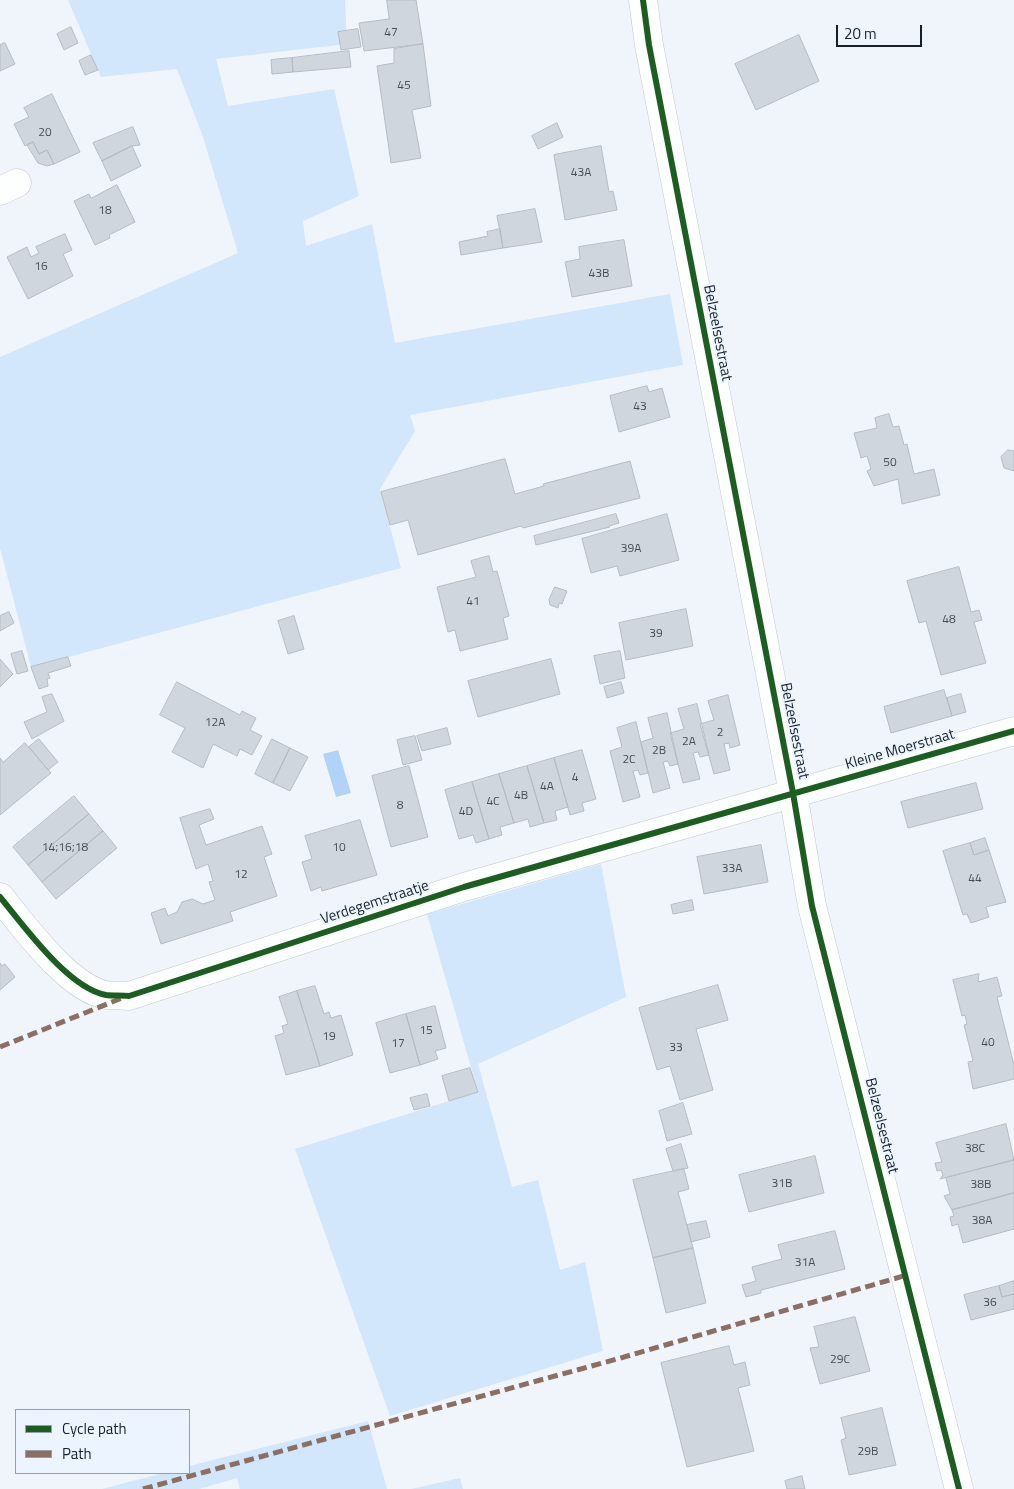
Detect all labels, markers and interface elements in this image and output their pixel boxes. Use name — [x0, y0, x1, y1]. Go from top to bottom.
scale bar — [839, 15, 925, 47]
text: 20 m — [844, 22, 877, 45]
house number: 47 — [384, 26, 398, 40]
house number: 45 — [397, 79, 411, 93]
house number: 20 — [38, 126, 52, 140]
house number: 43A — [571, 166, 591, 180]
house number: 18 — [98, 204, 112, 218]
house number: 16 — [34, 260, 48, 274]
house number: 43B — [589, 267, 609, 281]
street label: Belzeelsestraat — [699, 283, 735, 383]
house number: 43 — [633, 400, 647, 414]
house number: 50 — [883, 456, 897, 470]
house number: 39A — [621, 542, 641, 556]
house number: 41 — [466, 595, 480, 609]
house number: 48 — [942, 613, 956, 627]
house number: 39 — [649, 627, 663, 641]
street label: Belzeelsestraat — [776, 681, 812, 781]
house number: 12A — [205, 716, 225, 730]
house number: 2 — [717, 726, 723, 740]
street label: Kleine Moerstraat — [843, 726, 957, 774]
house number: 2A — [682, 735, 696, 749]
house number: 2B — [652, 744, 666, 758]
house number: 2C — [622, 753, 636, 767]
house number: 4 — [572, 771, 578, 785]
house number: 4A — [540, 780, 554, 794]
house number: 4B — [514, 789, 528, 803]
house number: 4C — [486, 795, 500, 809]
house number: 8 — [397, 799, 403, 813]
house number: 4D — [459, 805, 473, 819]
house number: 14;16;18 — [42, 841, 88, 855]
house number: 10 — [332, 841, 346, 855]
house number: 33A — [722, 862, 742, 876]
house number: 12 — [234, 868, 248, 882]
house number: 44 — [968, 872, 982, 886]
street label: Verdegemstraatje — [319, 877, 431, 929]
house number: 15 — [419, 1024, 433, 1038]
house number: 19 — [322, 1030, 336, 1044]
house number: 40 — [981, 1036, 995, 1050]
house number: 17 — [391, 1037, 405, 1051]
house number: 33 — [669, 1041, 683, 1055]
street label: Belzeelsestraat — [860, 1076, 902, 1176]
house number: 38C — [965, 1142, 985, 1156]
house number: 31B — [772, 1177, 792, 1191]
house number: 38B — [971, 1178, 991, 1192]
house number: 38A — [972, 1214, 992, 1228]
house number: 31A — [795, 1256, 815, 1270]
house number: 36 — [983, 1296, 997, 1310]
house number: 29C — [830, 1353, 850, 1367]
legend — [15, 1409, 190, 1474]
text: Cycle path — [62, 1417, 127, 1440]
text: Path — [62, 1442, 92, 1465]
house number: 29B — [858, 1445, 878, 1459]

